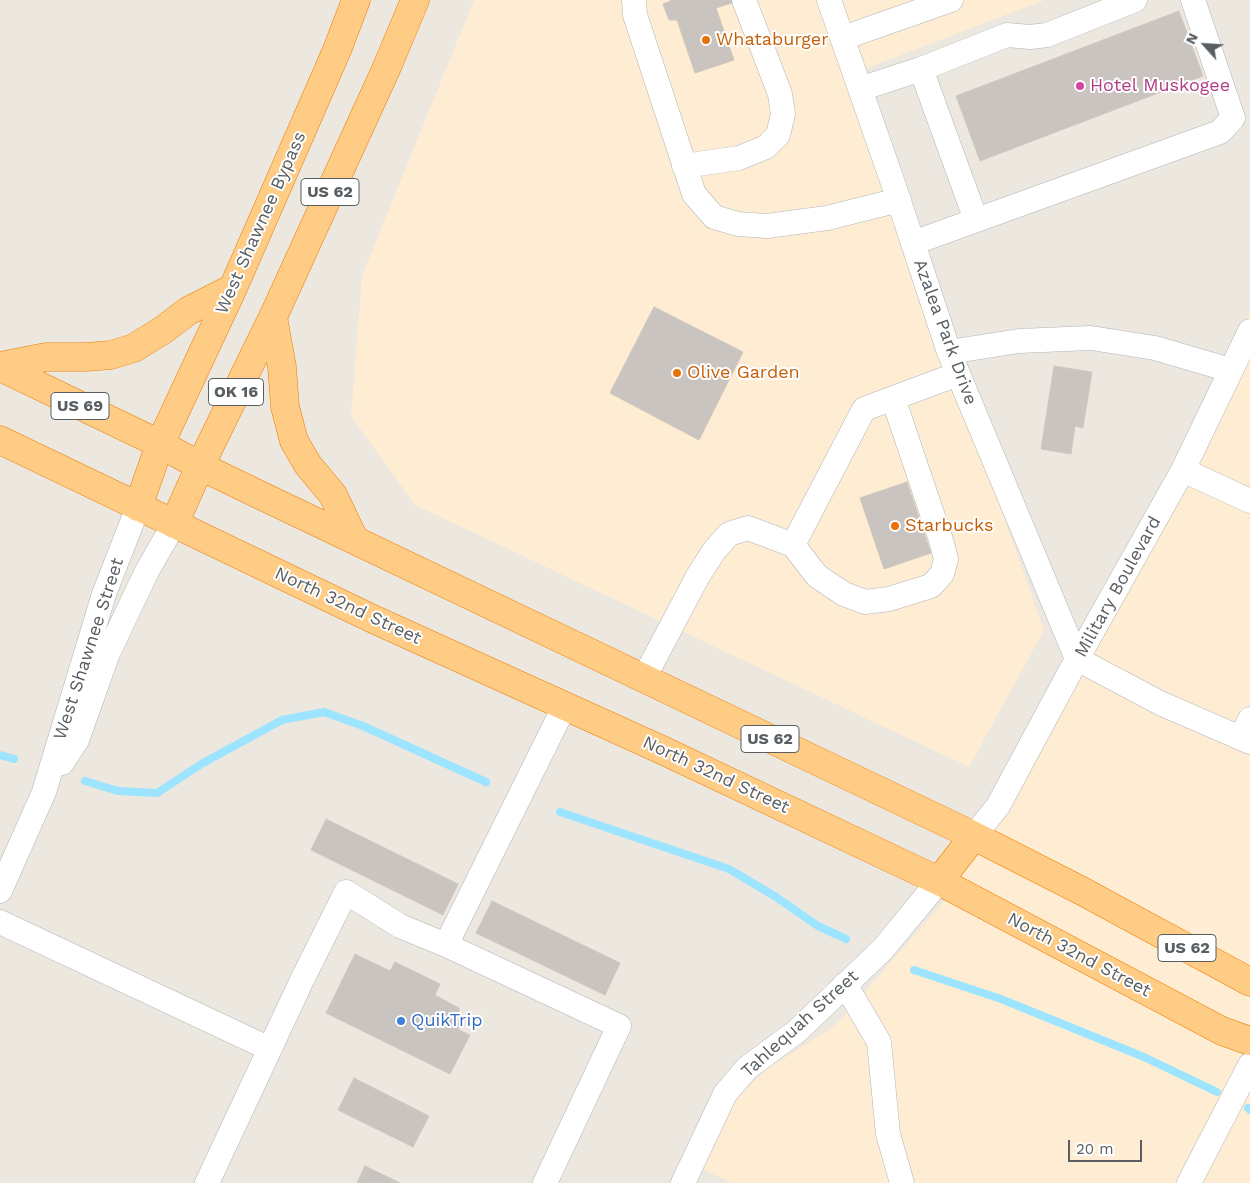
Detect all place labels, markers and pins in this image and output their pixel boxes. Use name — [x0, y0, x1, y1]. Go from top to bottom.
place label: Whataburger — [716, 29, 829, 51]
marker: Whataburger — [700, 34, 712, 46]
place label: Hotel Muskogee — [1090, 75, 1230, 97]
marker: Hotel Muskogee — [1074, 80, 1086, 92]
place label: Olive Garden — [687, 362, 800, 384]
marker: Olive Garden — [671, 367, 683, 379]
place label: Starbucks — [905, 515, 994, 537]
marker: Starbucks — [889, 520, 901, 532]
place label: QuikTrip — [411, 1010, 483, 1032]
marker: QuikTrip — [395, 1015, 407, 1027]

